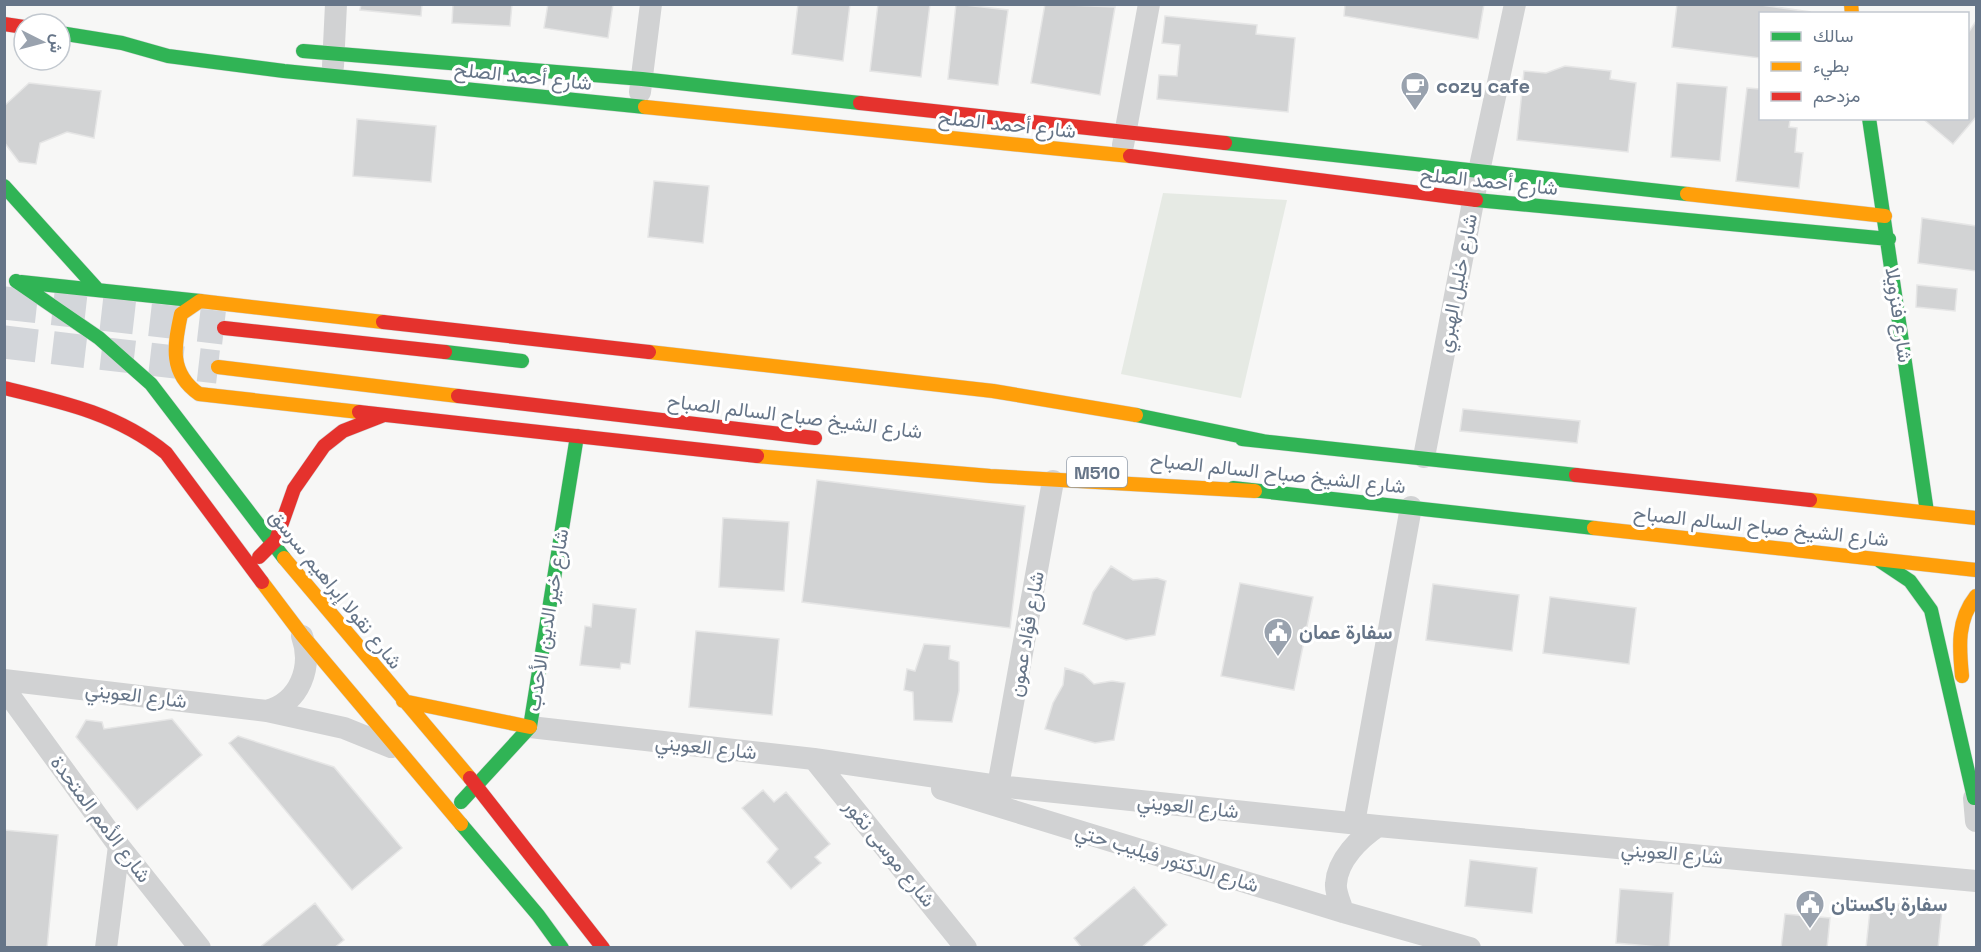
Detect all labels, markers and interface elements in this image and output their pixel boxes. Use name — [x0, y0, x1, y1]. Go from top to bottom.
north arrow — [12, 12, 72, 72]
legend — [1759, 12, 1969, 120]
text: سالك — [1813, 24, 1853, 47]
text: ش — [45, 33, 68, 54]
text: بطيء — [1813, 54, 1849, 81]
street label: شارع أحمد الصلح — [453, 56, 593, 97]
cafe icon: cozy cafe — [1399, 70, 1431, 112]
place label: cozy cafe — [1436, 73, 1530, 99]
text: مزدحم — [1813, 84, 1860, 108]
street label: شارع أحمد الصلح — [937, 104, 1077, 145]
street label: شارع أحمد الصلح — [1419, 161, 1559, 202]
street label: شارع خليل الهبري — [1431, 211, 1487, 355]
street label: شارع فنزويلا — [1878, 266, 1919, 364]
street label: شارع الشيخ صباح السالم الصباح — [666, 387, 924, 446]
street label: شارع الشيخ صباح السالم الصباح — [1149, 447, 1407, 500]
road number: M510 — [1067, 457, 1127, 487]
street label: شارع الشيخ صباح السالم الصباح — [1632, 500, 1890, 553]
street label: شارع نقولا إبراهيم سرسق — [263, 504, 409, 675]
street label: شارع خير الدين الأحدب — [520, 527, 575, 713]
street label: شارع فؤاد عمون — [1002, 569, 1051, 699]
public building icon: سفارة عمان — [1262, 616, 1294, 658]
place label: سفارة عمان — [1299, 619, 1392, 645]
street label: شارع العويني — [83, 676, 188, 718]
street label: شارع العويني — [653, 729, 758, 769]
street label: شارع الأمم المتحدة — [44, 750, 157, 888]
street label: شارع العويني — [1135, 788, 1240, 828]
street label: شارع موسى نمّور — [837, 793, 942, 913]
street label: شارع الدكتور فيليب حتي — [1071, 818, 1262, 902]
street label: شارع العويني — [1620, 836, 1724, 874]
public building icon: سفارة باكستان — [1794, 888, 1826, 930]
place label: سفارة باكستان — [1831, 891, 1948, 917]

